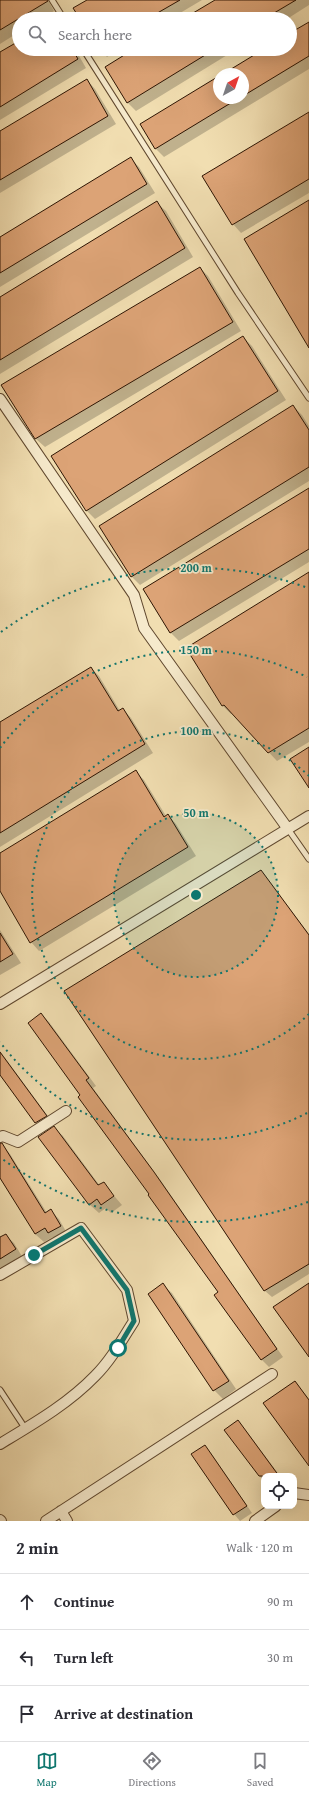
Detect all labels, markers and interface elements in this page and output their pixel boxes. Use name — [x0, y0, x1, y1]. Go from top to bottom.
search box — [12, 12, 297, 56]
icon: search — [26, 23, 48, 45]
text: Search here — [58, 24, 132, 45]
north arrow — [213, 68, 249, 104]
text: 200 m — [180, 559, 213, 576]
text: 150 m — [180, 641, 213, 658]
text: 100 m — [180, 722, 213, 739]
text: 50 m — [183, 804, 209, 821]
centre of rings — [189, 888, 203, 902]
route end — [25, 1246, 43, 1264]
route start — [109, 1339, 127, 1357]
map controls — [261, 1473, 297, 1509]
button: locate — [261, 1473, 297, 1509]
text: 2 min — [16, 1535, 58, 1560]
text: Walk · 120 m — [226, 1538, 293, 1557]
icon: ahead — [16, 1591, 38, 1613]
text: Continue — [54, 1591, 115, 1612]
text: 90 m — [267, 1592, 293, 1611]
icon: left — [16, 1647, 38, 1669]
text: Turn left — [54, 1647, 113, 1668]
text: 30 m — [267, 1648, 293, 1667]
icon: arrive — [16, 1703, 38, 1725]
text: Arrive at destination — [54, 1703, 193, 1724]
tab: Map — [36, 1750, 58, 1790]
tab: Directions — [129, 1750, 176, 1790]
tab: Saved — [247, 1750, 273, 1790]

